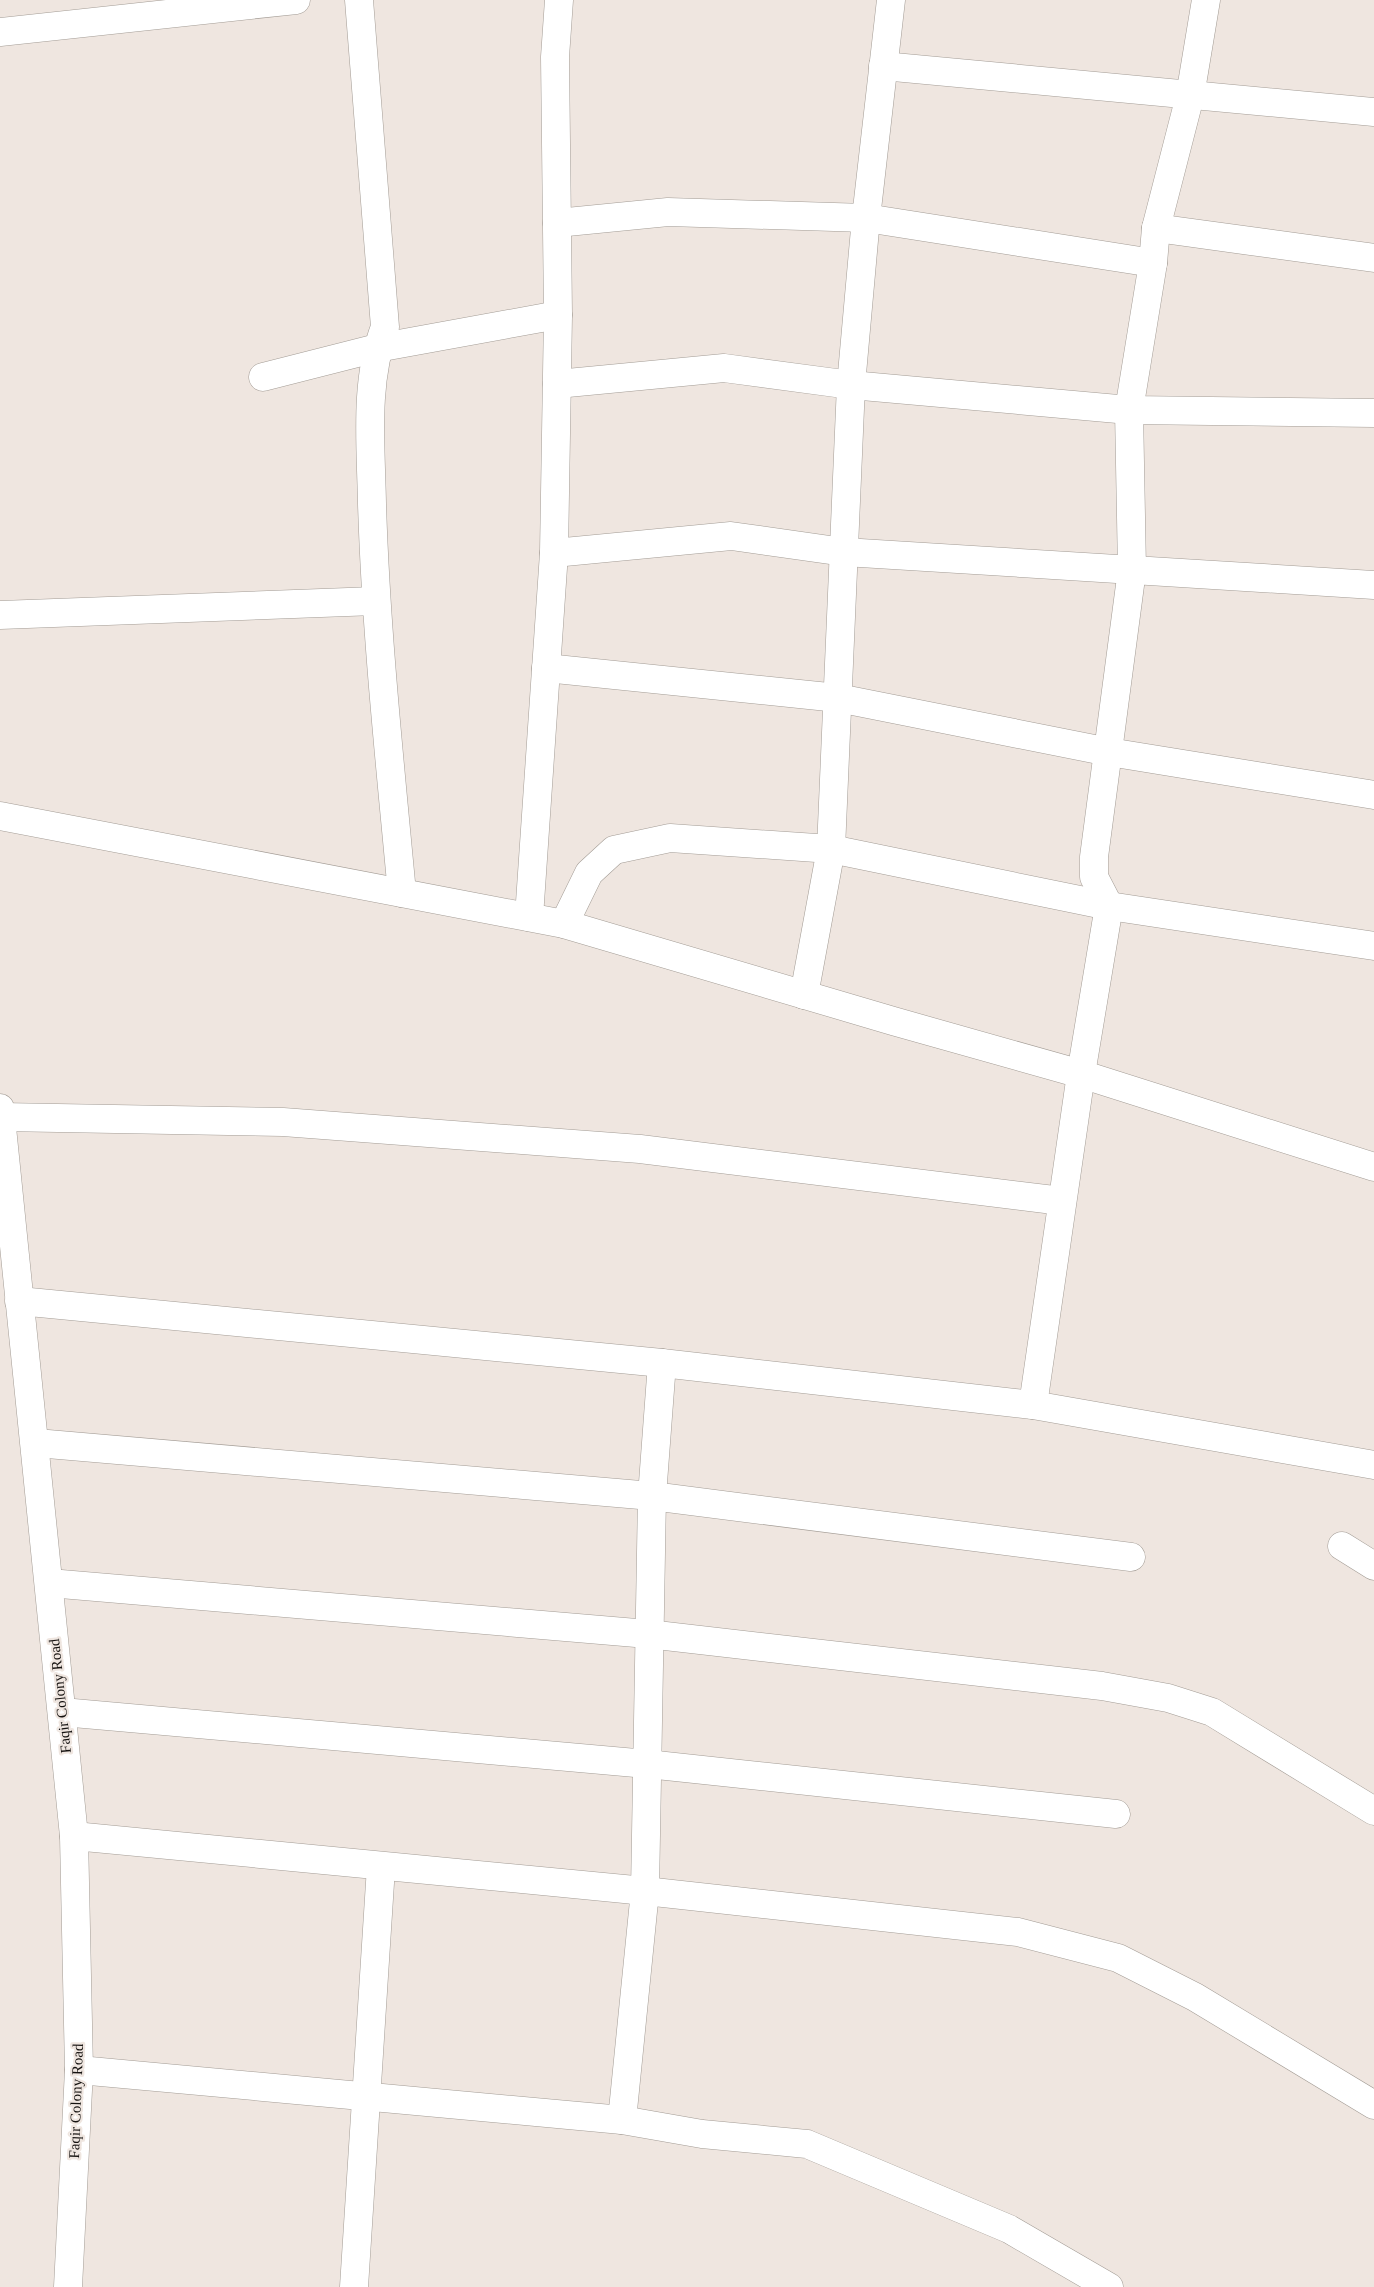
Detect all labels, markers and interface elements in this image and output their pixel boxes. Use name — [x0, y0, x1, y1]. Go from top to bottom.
street label: Faqir Colony Road — [46, 1637, 74, 1754]
street label: Faqir Colony Road — [66, 2043, 86, 2159]

